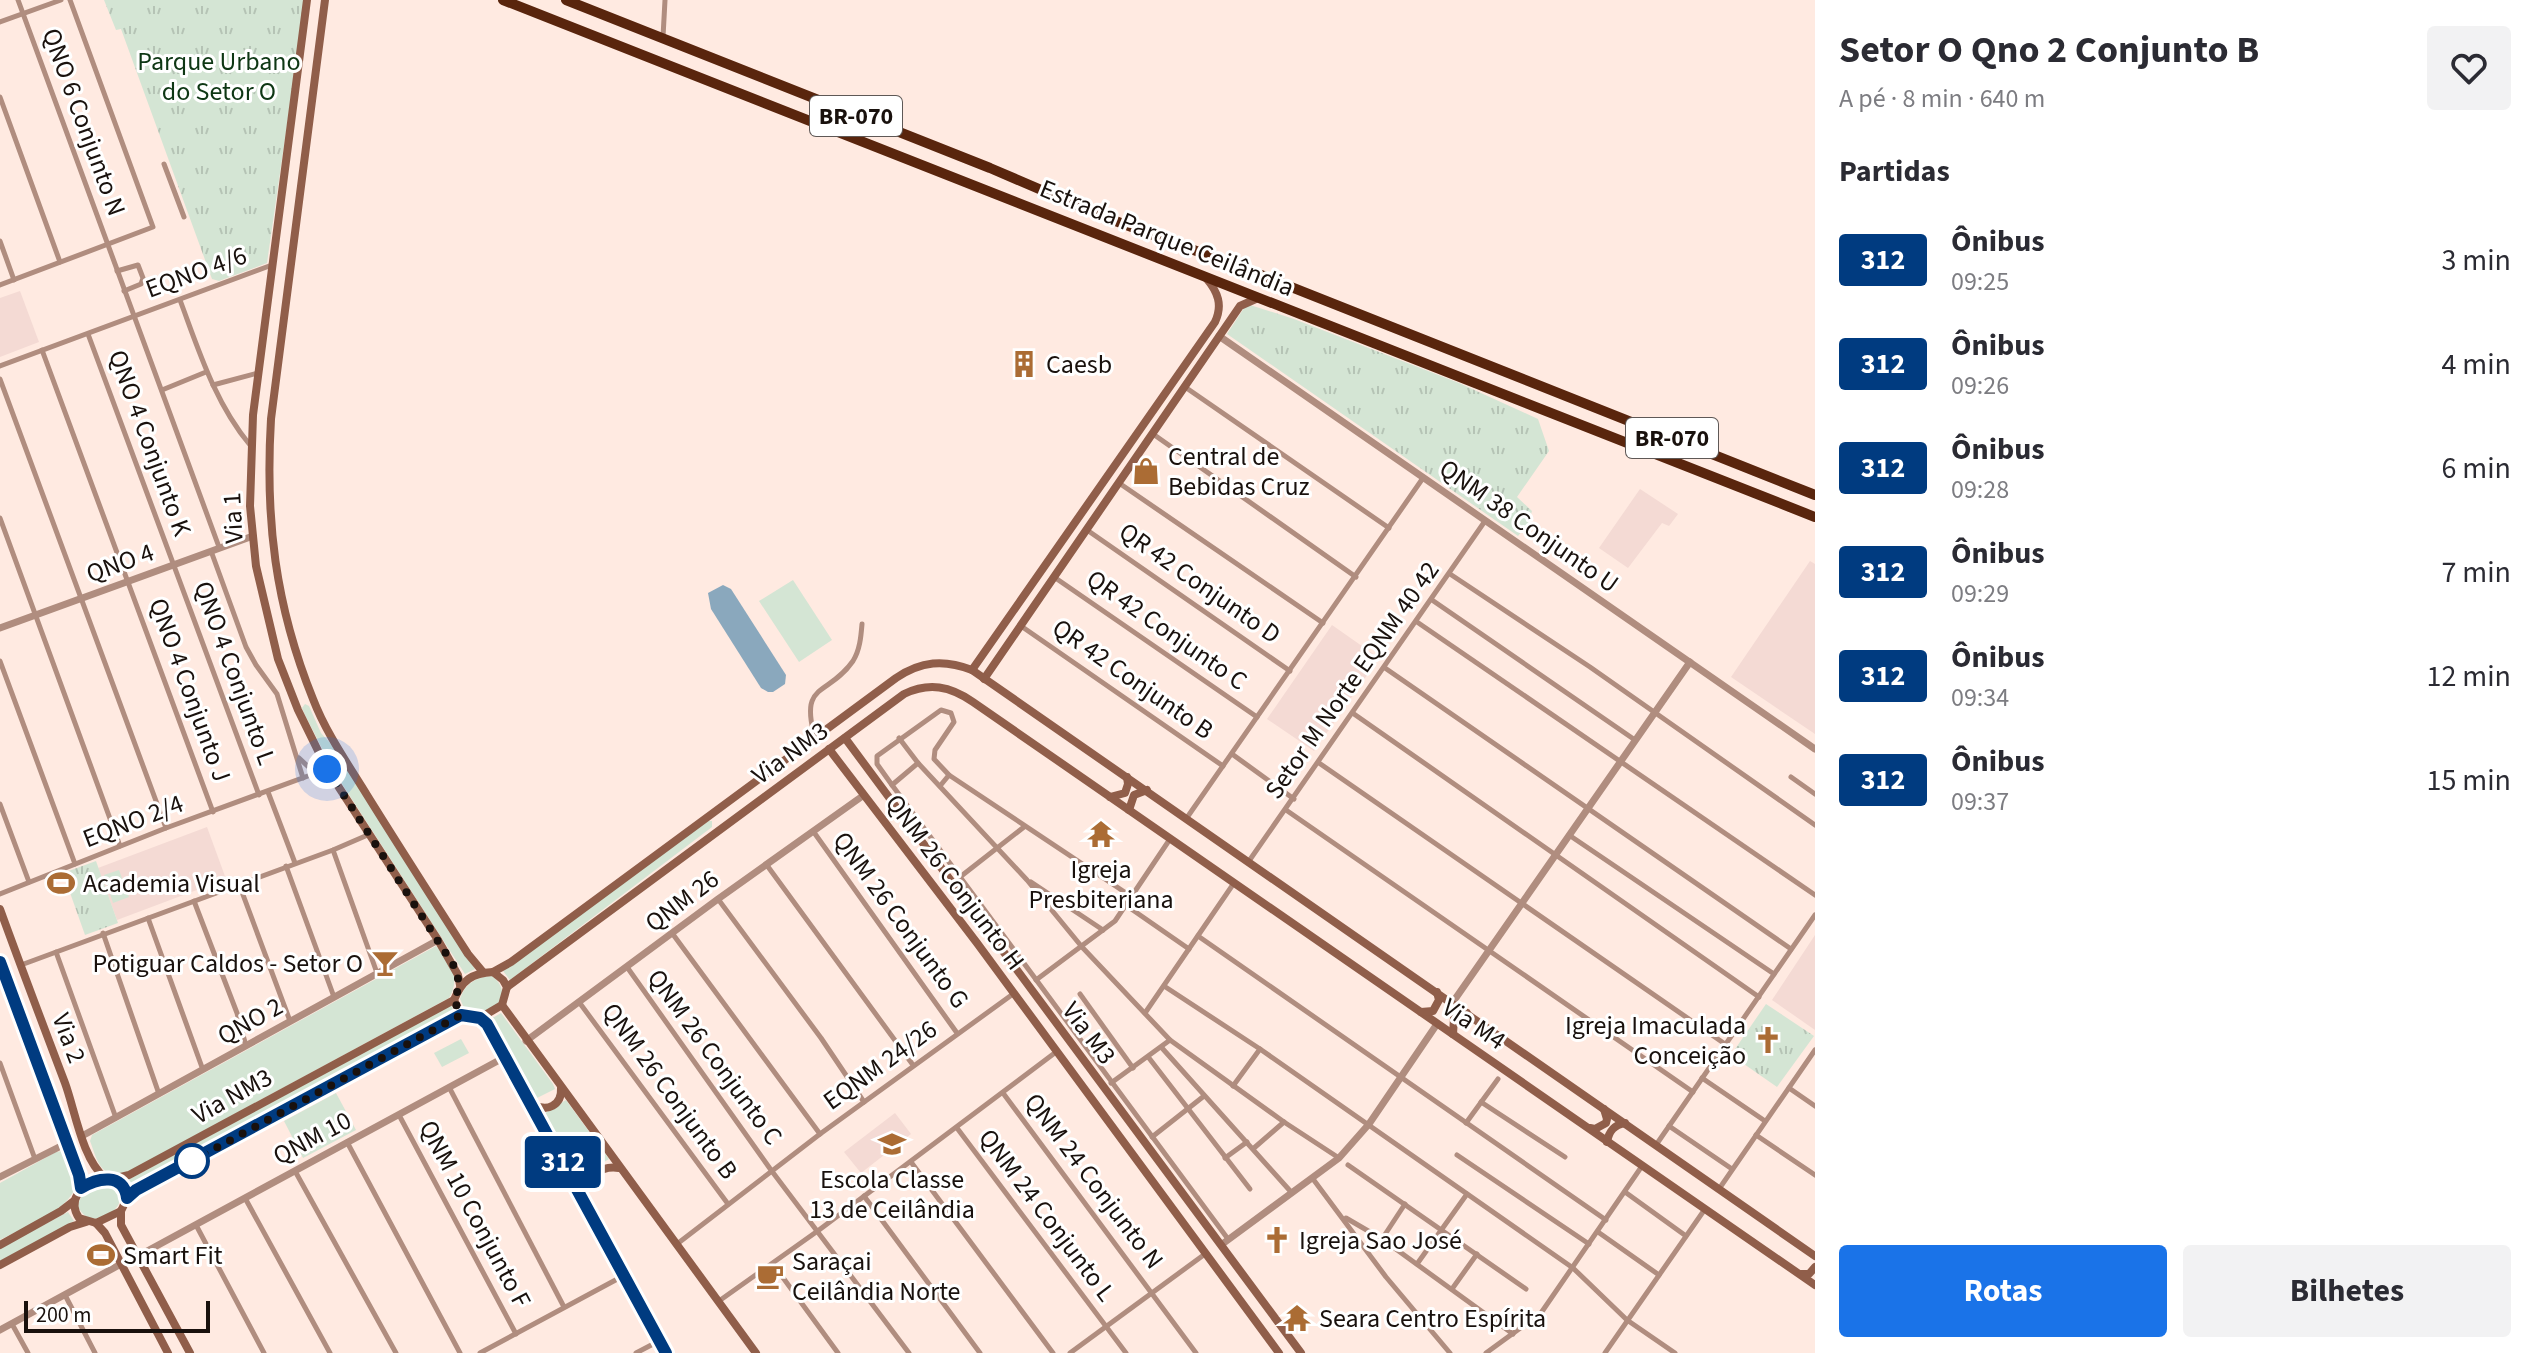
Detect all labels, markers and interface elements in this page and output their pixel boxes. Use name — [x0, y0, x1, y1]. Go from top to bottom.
street label: QNO 6 Conjunto N — [33, 23, 135, 221]
text: Setor O Qno 2 Conjunto B — [1839, 23, 2259, 77]
button: heart — [2427, 26, 2511, 110]
park label: Parque Urbano do Setor O — [137, 43, 301, 110]
text: A pé · 8 min · 640 m — [1839, 80, 2045, 117]
road number: BR-070 — [810, 96, 902, 136]
text: Partidas — [1839, 150, 1950, 193]
street label: Estrada Parque Ceilândia — [1034, 170, 1300, 306]
text: Ônibus — [1951, 220, 2044, 263]
street label: EQNO 4/6 — [140, 237, 252, 307]
text: 3 min — [2441, 239, 2511, 282]
text: 312 — [1861, 240, 1905, 280]
text: 09:25 — [1951, 263, 2009, 300]
text: Ônibus — [1951, 324, 2044, 367]
text: 4 min — [2441, 343, 2511, 386]
text: 312 — [1861, 344, 1905, 384]
street label: QNO 4 Conjunto K — [99, 345, 201, 541]
place label: Caesb — [1046, 346, 1112, 383]
building icon: Caesb — [1009, 349, 1039, 379]
text: 09:26 — [1951, 367, 2009, 404]
road number: BR-070 — [1626, 418, 1718, 458]
text: Ônibus — [1951, 428, 2044, 471]
place label: Central de Bebidas Cruz — [1168, 438, 1310, 505]
text: 6 min — [2441, 447, 2511, 490]
text: 312 — [1861, 448, 1905, 488]
street label: QNM 38 Conjunto U — [1432, 450, 1626, 602]
shop icon: Central de Bebidas Cruz — [1131, 456, 1161, 486]
text: 09:28 — [1951, 471, 2009, 508]
street label: Via 1 — [213, 492, 253, 544]
street label: QR 42 Conjunto D — [1112, 513, 1288, 653]
text: Ônibus — [1951, 532, 2044, 575]
street label: QNO 4 — [81, 534, 159, 592]
text: 7 min — [2441, 551, 2511, 594]
text: 312 — [1861, 552, 1905, 592]
street label: Setor M Norte EQNM 40 42 — [1256, 554, 1448, 806]
street label: QR 42 Conjunto C — [1079, 561, 1255, 699]
text: 09:29 — [1951, 575, 2009, 612]
street label: QNO 4 Conjunto L — [185, 576, 285, 770]
street label: QNO 4 Conjunto J — [140, 593, 240, 787]
street label: QR 42 Conjunto B — [1045, 610, 1221, 748]
text: Ônibus — [1951, 636, 2044, 679]
text: 12 min — [2427, 655, 2511, 698]
text: 312 — [1861, 656, 1905, 696]
text: 09:34 — [1951, 679, 2009, 716]
street label: Via NM3 — [744, 713, 836, 793]
text: Ônibus — [1951, 740, 2044, 783]
your location — [307, 749, 347, 789]
text: 15 min — [2427, 759, 2511, 802]
text: 312 — [1861, 760, 1905, 800]
text: 09:37 — [1951, 783, 2009, 820]
street label: EQNO 2/4 — [77, 785, 189, 857]
street label: QNM 26 Conjunto H — [876, 786, 1034, 978]
temple icon: Igreja Presbiteriana — [1086, 819, 1116, 849]
street label: QNM 26 Conjunto G — [824, 824, 978, 1016]
place label: Igreja Presbiteriana — [1028, 851, 1174, 918]
street label: QNM 26 — [637, 861, 727, 941]
place label: Academia Visual — [83, 865, 260, 902]
sports icon: Academia Visual — [46, 868, 76, 898]
place label: Potiguar Caldos - Setor O — [93, 945, 363, 982]
bar icon: Potiguar Caldos - Setor O — [370, 948, 400, 978]
street label: QNM 26 Conjunto C — [638, 961, 792, 1153]
street label: QNO 2 — [211, 988, 289, 1054]
street label: Via M4 — [1435, 989, 1513, 1059]
street label: Via M3 — [1053, 994, 1125, 1072]
street label: QNM 26 Conjunto B — [593, 995, 747, 1187]
place label: Igreja Imaculada Conceição — [1565, 1007, 1746, 1074]
street label: Via 2 — [43, 1008, 95, 1068]
street label: EQNM 24/26 — [815, 1011, 945, 1119]
church icon: Igreja Imaculada Conceição — [1753, 1025, 1783, 1055]
street label: Via NM3 — [185, 1059, 279, 1133]
street label: QNM 24 Conjunto N — [1016, 1085, 1172, 1277]
street label: QNM 10 — [266, 1102, 358, 1174]
street label: QNM 10 Conjunto F — [410, 1114, 540, 1315]
street label: QNM 24 Conjunto L — [970, 1121, 1124, 1309]
school or university icon: Escola Classe 13 de Ceilândia — [877, 1129, 907, 1159]
line badge: 312 — [517, 1136, 609, 1188]
text: 312 — [541, 1142, 585, 1182]
unlabelled marker — [175, 1144, 209, 1178]
place label: Escola Classe 13 de Ceilândia — [809, 1161, 975, 1228]
place label: Igreja Sao José — [1299, 1222, 1462, 1259]
church icon: Igreja Sao José — [1262, 1225, 1292, 1255]
place label: Smart Fit — [123, 1237, 223, 1274]
sports icon: Smart Fit — [86, 1240, 116, 1270]
place label: Saraçai Ceilândia Norte — [792, 1243, 961, 1310]
button: Rotas — [1839, 1245, 2167, 1337]
button: Bilhetes — [2183, 1245, 2511, 1337]
cafe icon: Saraçai Ceilândia Norte — [755, 1261, 785, 1291]
scale bar — [24, 1297, 210, 1333]
text: 200 m — [36, 1299, 91, 1331]
place label: Seara Centro Espírita — [1319, 1300, 1546, 1337]
temple icon: Seara Centro Espírita — [1282, 1303, 1312, 1333]

